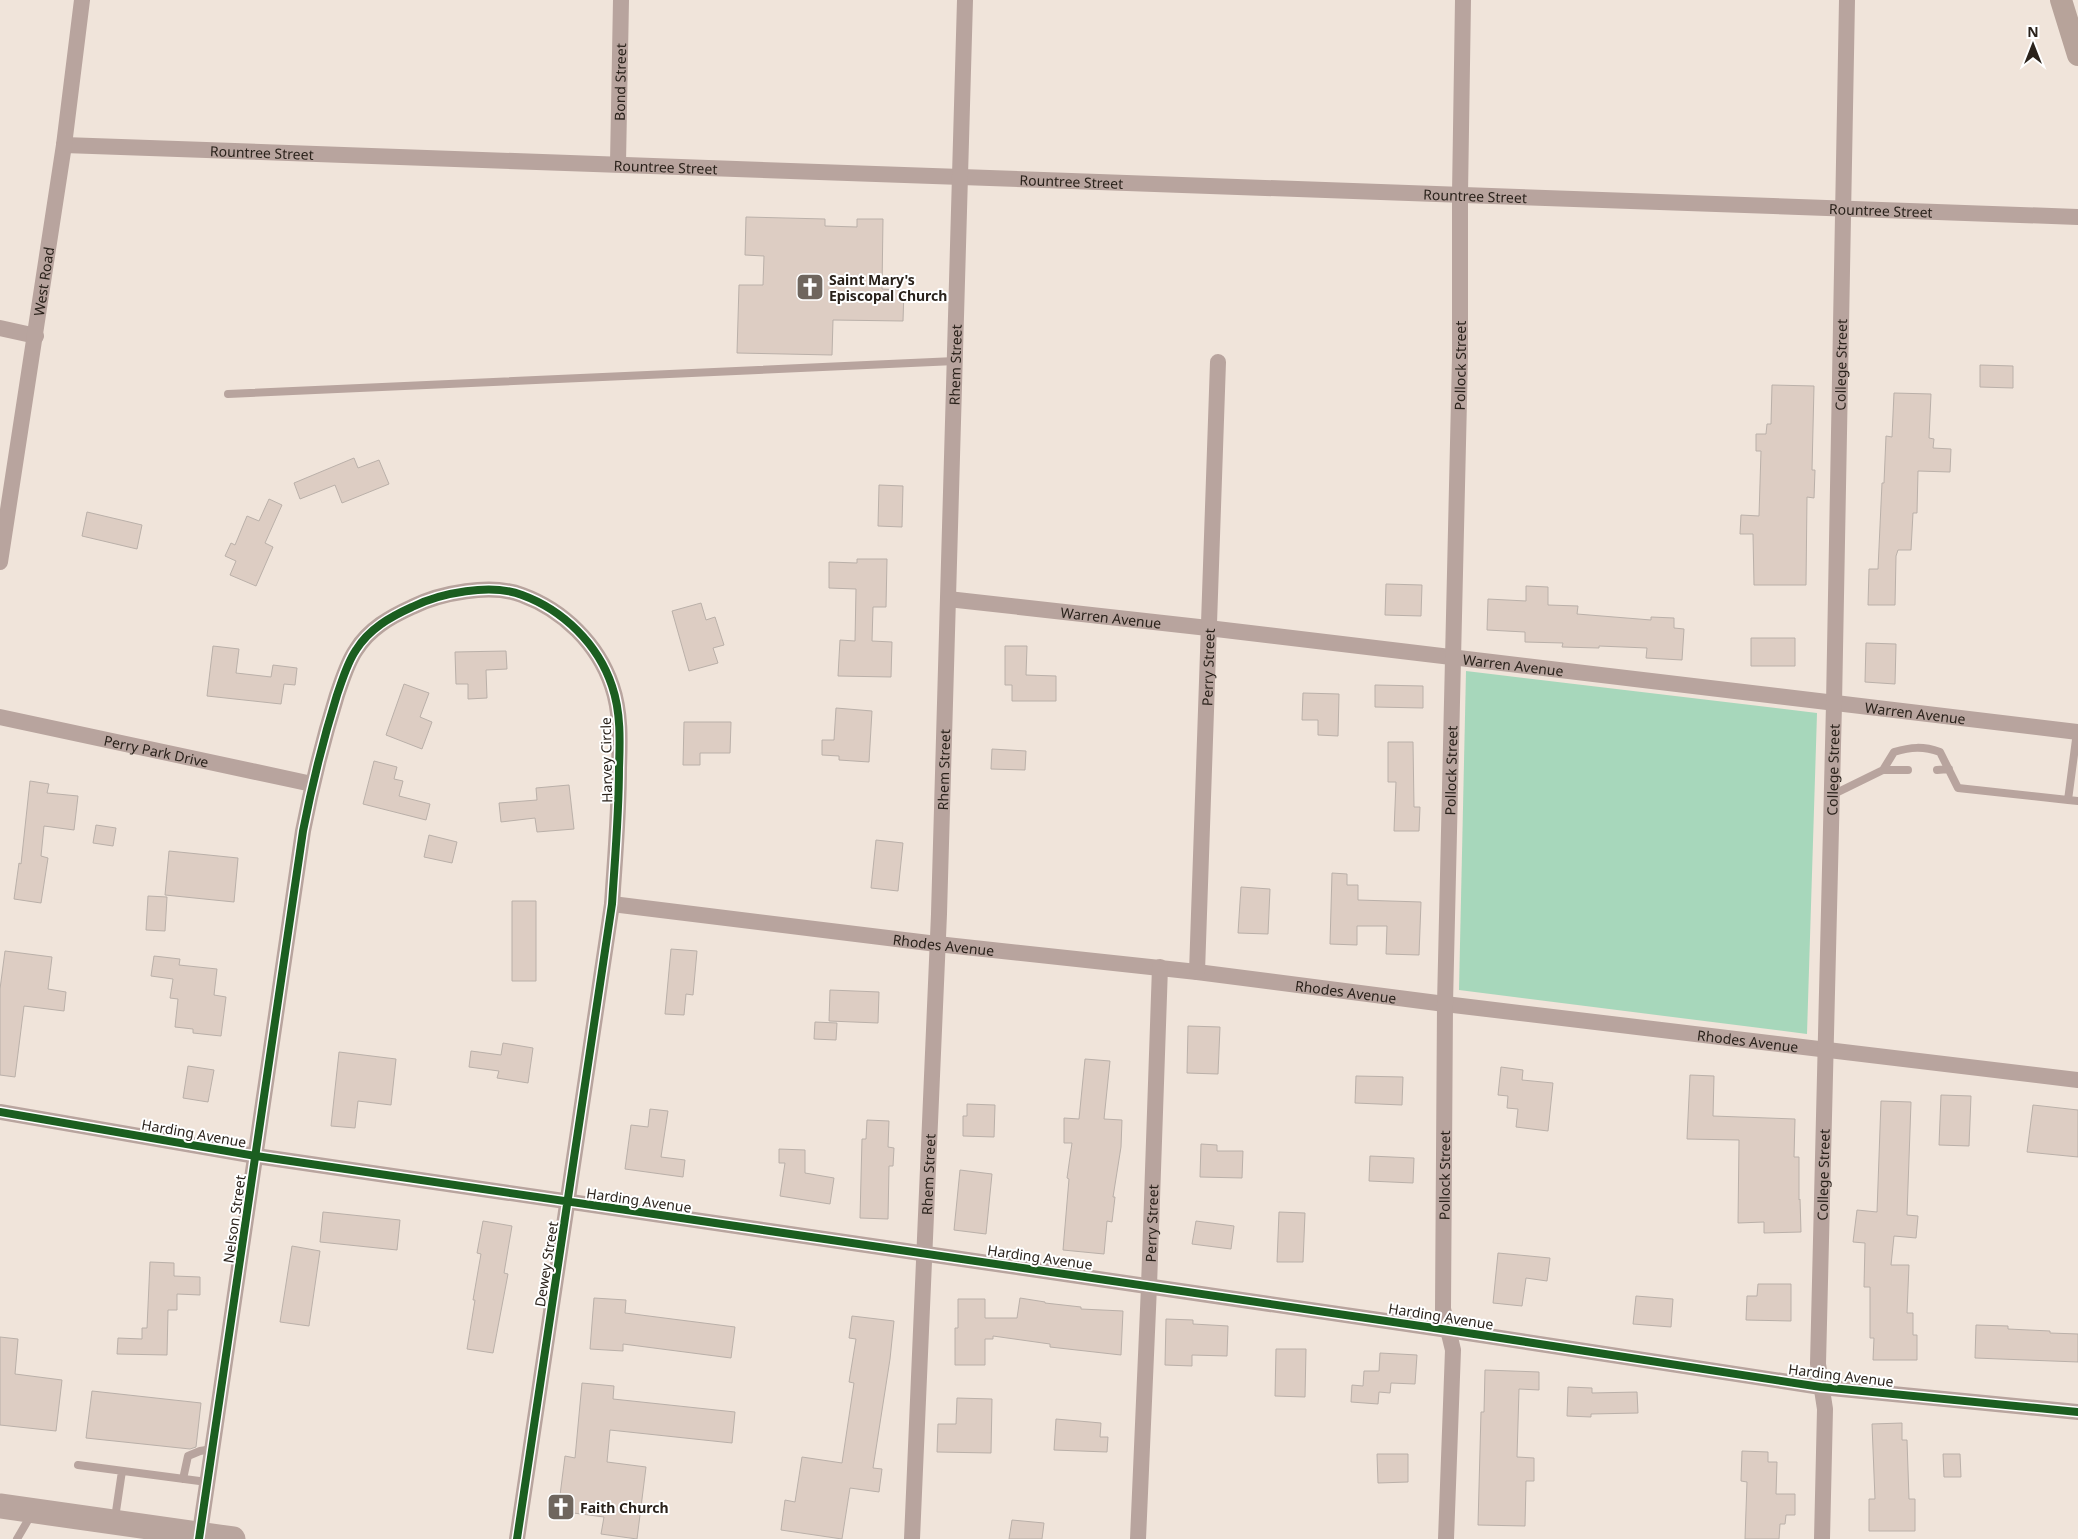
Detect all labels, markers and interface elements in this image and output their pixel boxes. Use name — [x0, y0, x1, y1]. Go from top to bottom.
north arrow — [2008, 20, 2058, 70]
text: N — [2027, 22, 2039, 41]
street label: Bond Street — [609, 43, 630, 121]
street label: Rountree Street — [210, 141, 314, 163]
street label: Rountree Street — [613, 155, 718, 178]
street label: Rountree Street — [1019, 170, 1124, 192]
street label: Rountree Street — [1423, 184, 1527, 207]
street label: Rountree Street — [1829, 199, 1933, 221]
street label: West Road — [28, 245, 58, 317]
place label: Saint Mary's Episcopal Church — [829, 270, 947, 305]
church icon: Saint Mary's Episcopal Church — [795, 272, 825, 302]
street label: College Street — [1830, 319, 1851, 411]
street label: Pollock Street — [1449, 321, 1470, 411]
street label: Rhem Street — [944, 324, 965, 406]
street label: Warren Avenue — [1060, 602, 1162, 632]
street label: Perry Street — [1197, 628, 1218, 706]
street label: Warren Avenue — [1462, 649, 1565, 680]
street label: Warren Avenue — [1864, 697, 1967, 728]
street label: Harvey Circle — [596, 717, 616, 803]
street label: College Street — [1822, 724, 1843, 816]
street label: Pollock Street — [1440, 725, 1461, 815]
street label: Rhem Street — [932, 729, 954, 810]
street label: Perry Park Drive — [102, 730, 211, 771]
street label: Rhodes Avenue — [892, 929, 995, 960]
street label: Rhodes Avenue — [1294, 975, 1398, 1007]
street label: Rhodes Avenue — [1696, 1025, 1800, 1056]
street label: Harding Avenue — [140, 1114, 248, 1152]
street label: College Street — [1812, 1129, 1833, 1221]
street label: Pollock Street — [1434, 1130, 1454, 1220]
street label: Rhem Street — [917, 1133, 939, 1215]
street label: Nelson Street — [218, 1174, 250, 1264]
street label: Harding Avenue — [585, 1183, 693, 1217]
street label: Perry Street — [1140, 1184, 1162, 1263]
street label: Dewey Street — [530, 1220, 562, 1308]
street label: Harding Avenue — [986, 1240, 1094, 1274]
street label: Harding Avenue — [1387, 1298, 1495, 1334]
street label: Harding Avenue — [1787, 1359, 1895, 1391]
church icon: Faith Church — [546, 1492, 576, 1522]
place label: Faith Church — [580, 1498, 669, 1517]

